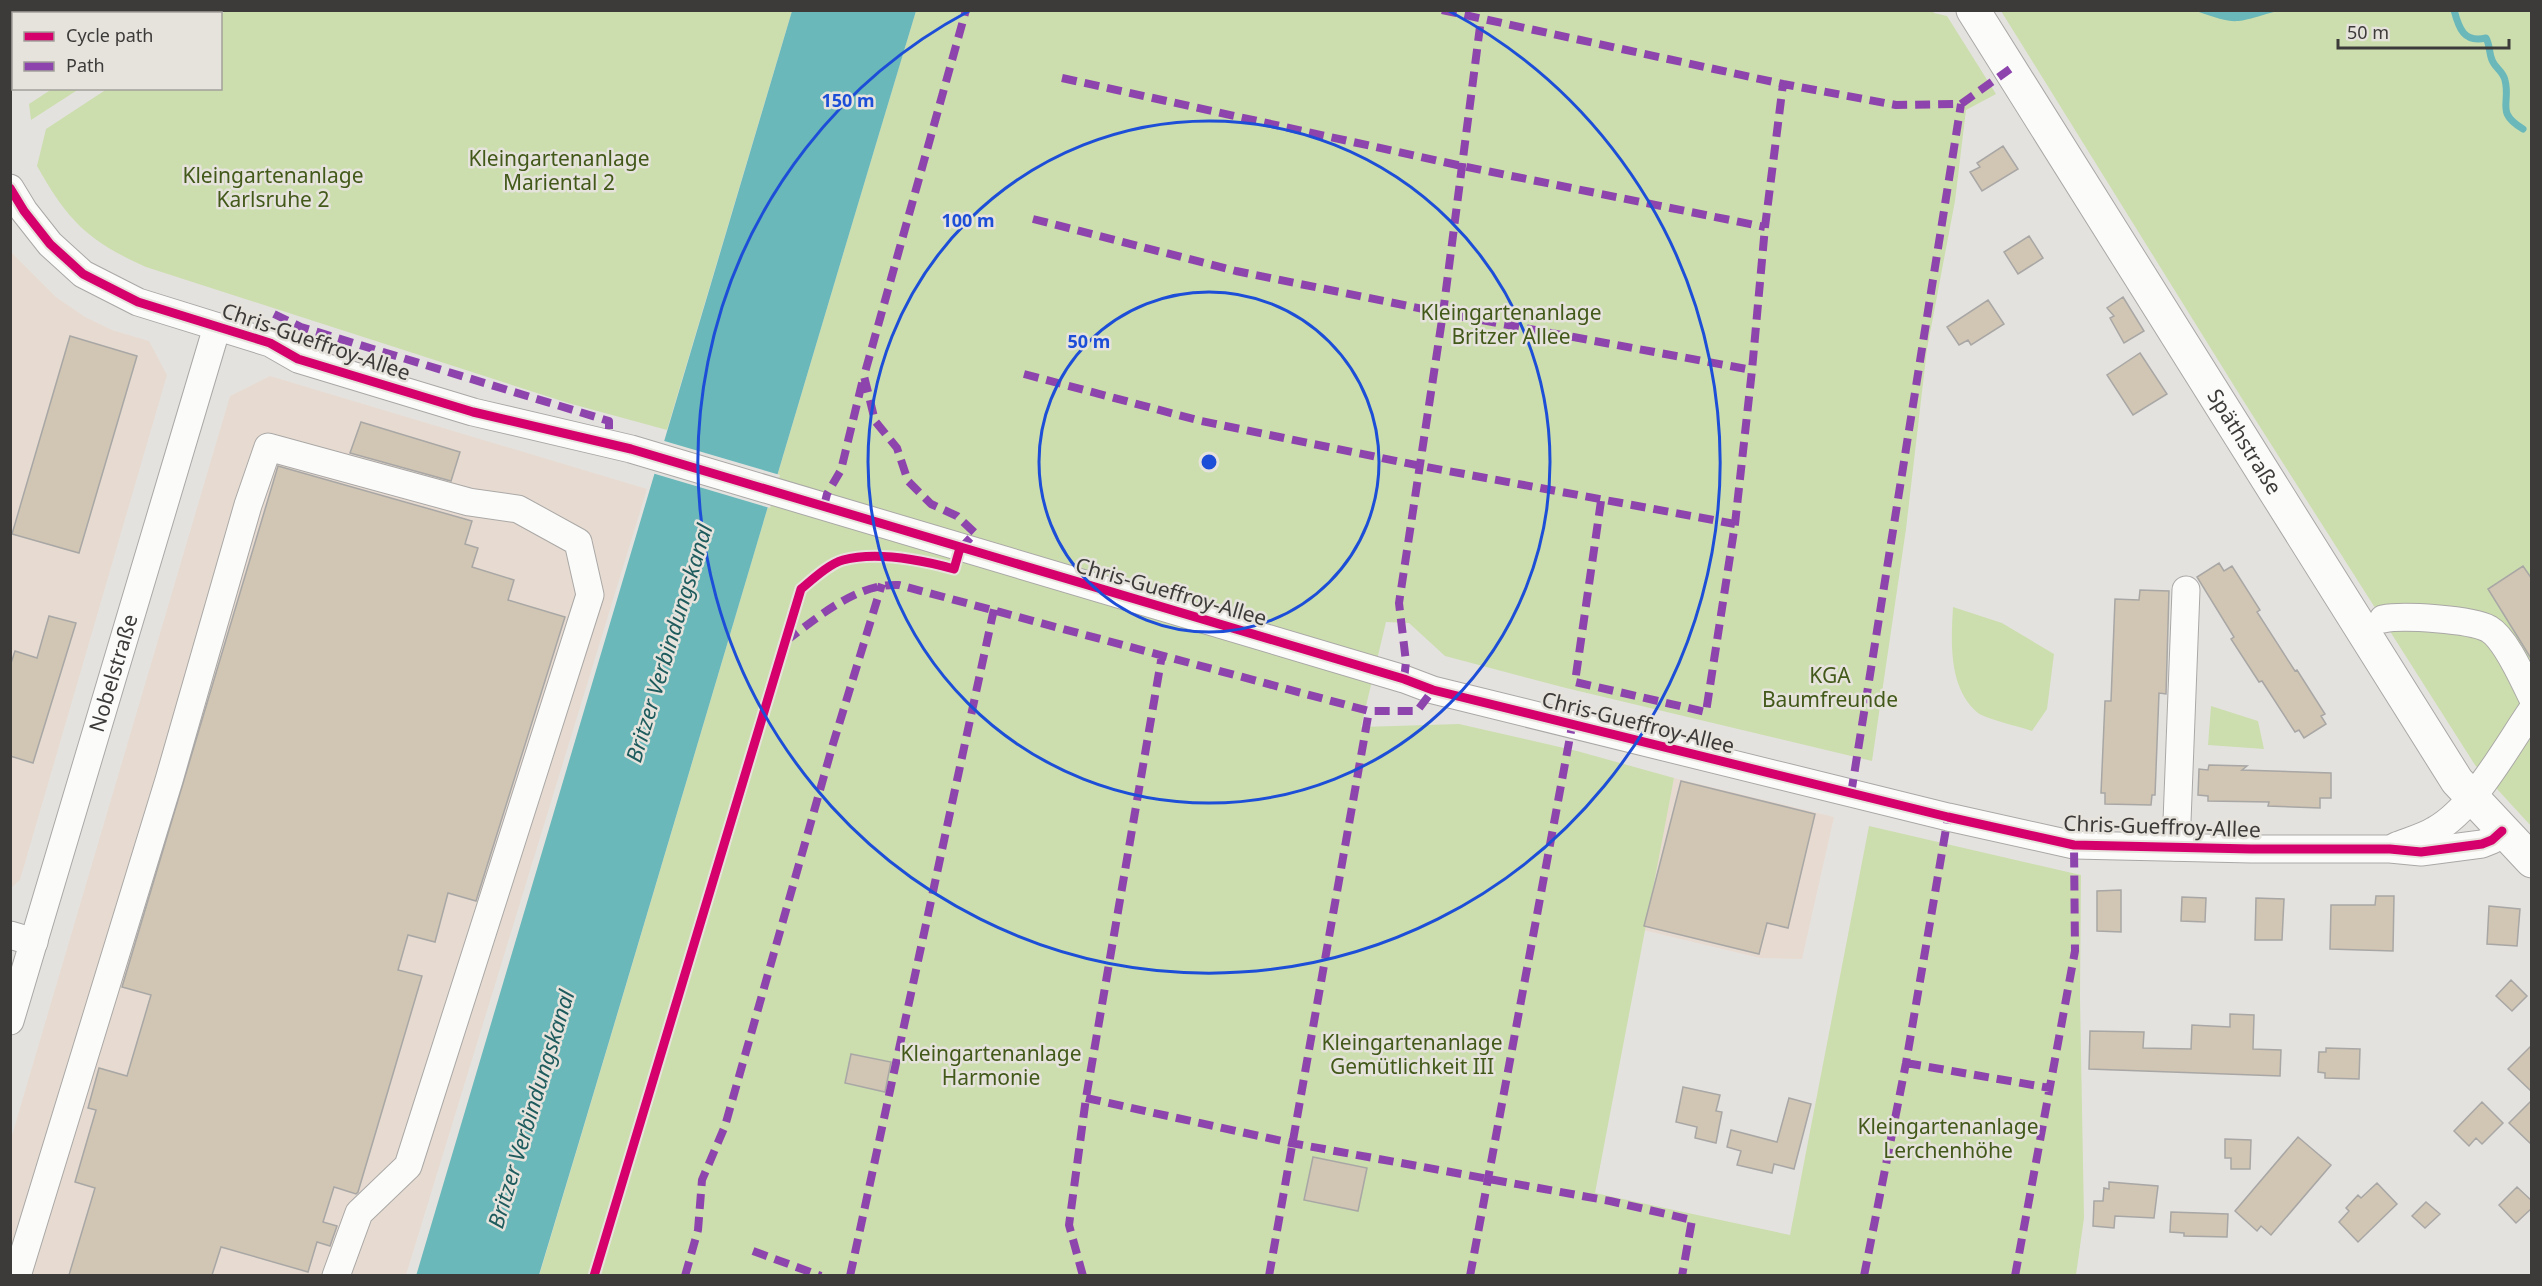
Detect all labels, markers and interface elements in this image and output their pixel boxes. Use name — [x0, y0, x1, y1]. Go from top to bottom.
legend — [12, 12, 222, 90]
scale bar — [2338, 12, 2509, 50]
text: 50 m — [2347, 20, 2389, 44]
text: Cycle path — [66, 23, 153, 47]
text: Path — [66, 53, 105, 77]
text: 150 m — [821, 88, 875, 112]
park label: Kleingartenanlage Mariental 2 — [468, 144, 650, 196]
park label: Kleingartenanlage Karlsruhe 2 — [182, 161, 364, 213]
text: 100 m — [941, 208, 995, 232]
street label: Chris-Gueffroy-Allee — [218, 296, 414, 386]
park label: Kleingartenanlage Britzer Allee — [1420, 298, 1602, 350]
text: 50 m — [1068, 329, 1110, 353]
street label: Späthstraße — [2201, 383, 2289, 500]
centre of rings — [1199, 452, 1219, 472]
water label: Britzer Verbindungskanal — [618, 519, 719, 765]
street label: Chris-Gueffroy-Allee — [1072, 550, 1270, 632]
street label: Nobelstraße — [82, 611, 144, 735]
park label: KGA Baumfreunde — [1762, 661, 1898, 713]
street label: Chris-Gueffroy-Allee — [1539, 685, 1738, 760]
street label: Chris-Gueffroy-Allee — [2063, 809, 2261, 843]
water label: Britzer Verbindungskanal — [480, 985, 581, 1231]
park label: Kleingartenanlage Gemütlichkeit III — [1321, 1028, 1503, 1080]
park label: Kleingartenanlage Harmonie — [900, 1039, 1082, 1091]
park label: Kleingartenanlage Lerchenhöhe — [1857, 1112, 2039, 1164]

